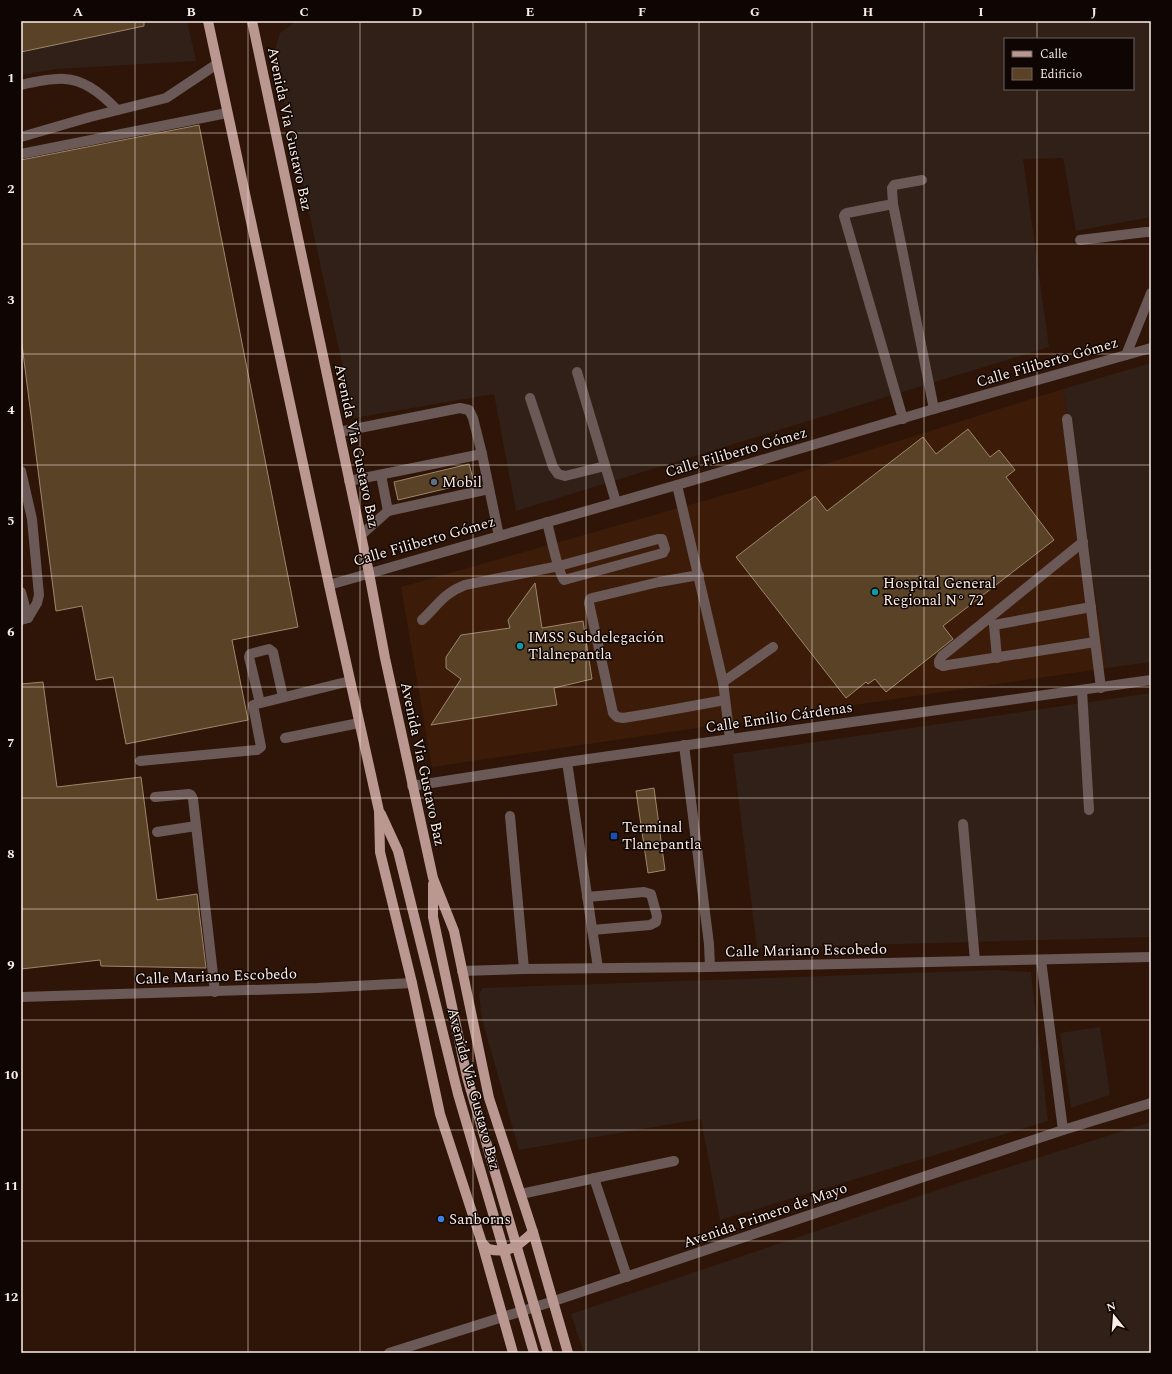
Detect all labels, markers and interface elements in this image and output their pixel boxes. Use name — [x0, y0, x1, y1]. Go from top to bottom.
text: A — [73, 2, 83, 22]
text: B — [186, 2, 196, 22]
text: C — [299, 2, 309, 22]
text: D — [412, 2, 422, 22]
text: E — [526, 2, 535, 22]
text: F — [638, 2, 646, 22]
text: G — [750, 2, 760, 22]
text: H — [863, 2, 874, 22]
text: I — [978, 2, 984, 22]
text: J — [1091, 2, 1097, 22]
legend — [1004, 38, 1134, 90]
street label: Avenida Via Gustavo Baz — [261, 45, 318, 213]
text: Calle — [1040, 45, 1068, 64]
text: Edificio — [1040, 65, 1082, 84]
text: 1 — [7, 68, 15, 88]
text: 2 — [7, 179, 15, 199]
text: 3 — [7, 290, 15, 310]
street label: Calle Filiberto Gómez — [973, 331, 1121, 394]
street label: Avenida Via Gustavo Baz — [328, 362, 385, 530]
text: 4 — [7, 400, 15, 420]
street label: Calle Filiberto Gómez — [662, 421, 810, 484]
place label: Mobil — [442, 471, 482, 494]
marker: Mobil — [429, 477, 439, 487]
street label: Calle Filiberto Gómez — [350, 510, 498, 573]
text: 5 — [7, 511, 15, 531]
place label: Hospital General Regional N° 72 — [883, 572, 996, 612]
marker: Hospital General Regional N° 72 — [870, 587, 880, 597]
text: 6 — [7, 622, 15, 642]
place label: IMSS Subdelegación Tlalnepantla — [528, 626, 664, 666]
marker: IMSS Subdelegación Tlalnepantla — [515, 641, 525, 651]
street label: Avenida Via Gustavo Baz — [394, 680, 451, 848]
street label: Calle Emilio Cárdenas — [704, 696, 854, 739]
text: 7 — [7, 733, 15, 753]
place label: Terminal Tlanepantla — [622, 816, 702, 856]
marker: Terminal Tlanepantla — [609, 831, 619, 841]
text: 8 — [7, 844, 15, 864]
street label: Calle Mariano Escobedo — [725, 938, 887, 963]
text: 9 — [7, 955, 15, 975]
street label: Calle Mariano Escobedo — [135, 962, 297, 991]
street label: Avenida Via Gustavo Baz — [441, 1005, 506, 1173]
text: 10 — [4, 1065, 18, 1085]
text: 11 — [4, 1176, 18, 1196]
street label: Avenida Primero de Mayo — [680, 1177, 850, 1254]
place label: Sanborns — [449, 1208, 511, 1231]
marker: Sanborns — [436, 1214, 446, 1224]
text: 12 — [4, 1287, 18, 1307]
north arrow — [1094, 1296, 1134, 1336]
text: N — [1104, 1297, 1118, 1316]

